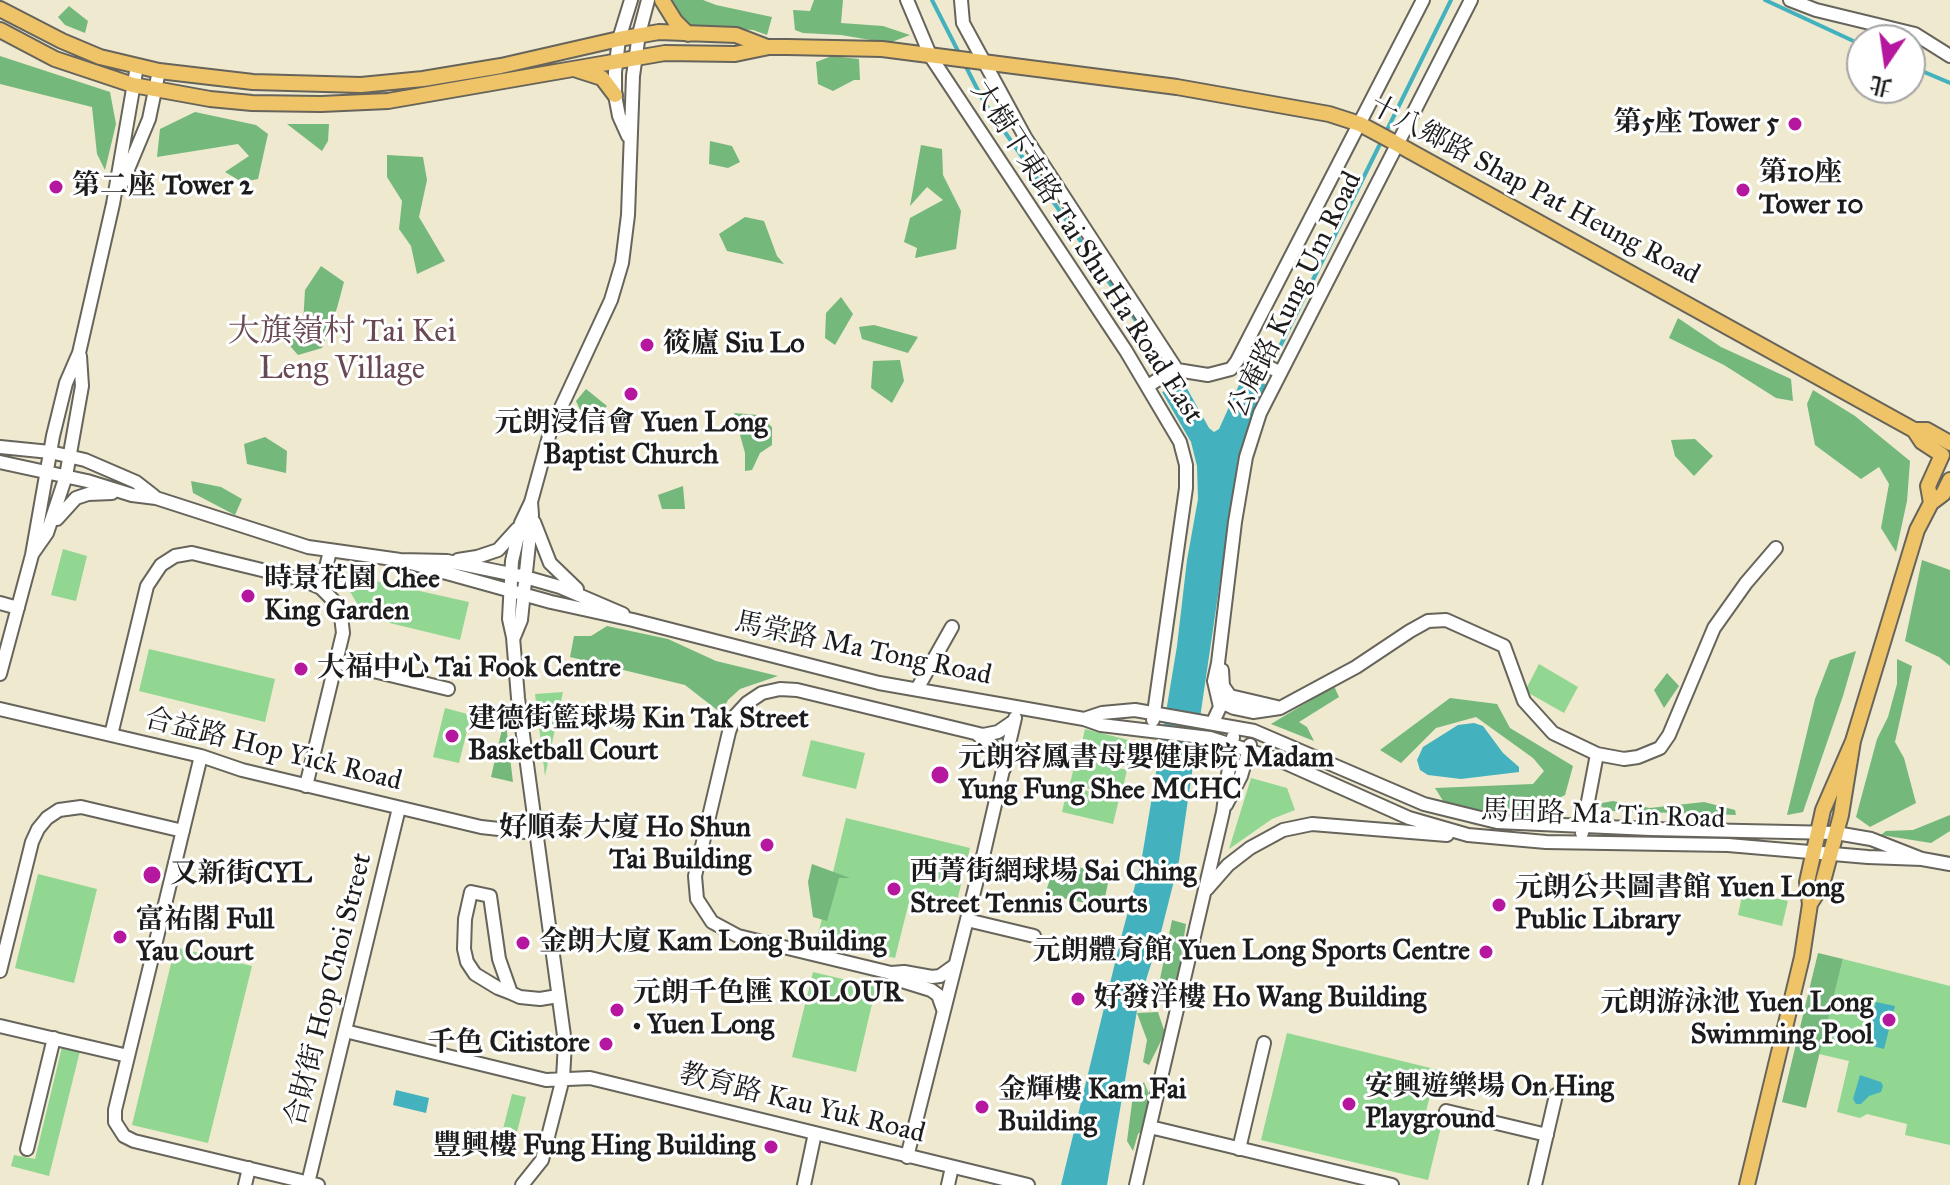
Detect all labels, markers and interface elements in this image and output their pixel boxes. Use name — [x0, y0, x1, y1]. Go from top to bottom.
north arrow — [1846, 24, 1926, 104]
text: 北 — [1867, 70, 1895, 102]
street label: 大樹下東路 Tai Shu Ha Road East — [963, 76, 1209, 430]
street label: 十八鄉路 Shap Pat Heung Road — [1363, 89, 1705, 293]
place label: 第5座 Tower 5 — [1614, 107, 1779, 141]
marker: 第5座 Tower 5 — [1786, 115, 1804, 133]
place label: 第10座 Tower 10 — [1759, 157, 1864, 223]
street label: 公庵路 Kung Um Road — [1222, 167, 1370, 423]
place label: 第二座 Tower 2 — [72, 170, 253, 204]
marker: 第二座 Tower 2 — [47, 178, 65, 196]
marker: 第10座 Tower 10 — [1734, 181, 1752, 199]
district label: 大旗嶺村 Tai Kei Leng Village — [228, 314, 456, 389]
place label: 筱廬 Siu Lo — [663, 328, 805, 362]
marker: 筱廬 Siu Lo — [638, 336, 656, 354]
marker: 元朗浸信會 Yuen Long Baptist Church — [622, 385, 640, 403]
place label: 元朗浸信會 Yuen Long Baptist Church — [495, 407, 767, 473]
place label: 時景花園 Chee King Garden — [264, 563, 440, 629]
marker: 時景花園 Chee King Garden — [239, 587, 257, 605]
street label: 馬棠路 Ma Tong Road — [731, 606, 995, 694]
place label: 大福中心 Tai Fook Centre — [317, 652, 621, 686]
marker: 大福中心 Tai Fook Centre — [292, 660, 310, 678]
street label: 合益路 Hop Yick Road — [141, 703, 405, 799]
place label: 建德街籃球場 Kin Tak Street Basketball Court — [468, 703, 809, 769]
marker: 建德街籃球場 Kin Tak Street Basketball Court — [443, 727, 461, 745]
place label: 元朗容鳳書母嬰健康院 Madam Yung Fung Shee MCHC — [958, 742, 1334, 808]
marker: 元朗容鳳書母嬰健康院 Madam Yung Fung Shee MCHC — [929, 764, 951, 786]
street label: 馬田路 Ma Tin Road — [1480, 795, 1726, 837]
place label: 好順泰大廈 Ho Shun Tai Building — [499, 812, 751, 878]
marker: 好順泰大廈 Ho Shun Tai Building — [758, 836, 776, 854]
street label: 合財街 Hop Choi Street — [280, 850, 380, 1130]
place label: 西菁街網球場 Sai Ching Street Tennis Courts — [910, 856, 1196, 922]
place label: 又新街CYL — [170, 858, 312, 892]
marker: 又新街CYL — [141, 864, 163, 886]
place label: 元朗公共圖書館 Yuen Long Public Library — [1515, 872, 1844, 938]
marker: 西菁街網球場 Sai Ching Street Tennis Courts — [885, 880, 903, 898]
marker: 元朗公共圖書館 Yuen Long Public Library — [1490, 896, 1508, 914]
place label: 富祐閣 Full Yau Court — [136, 904, 274, 970]
place label: 金朗大廈 Kam Long Building — [539, 926, 886, 960]
marker: 富祐閣 Full Yau Court — [111, 928, 129, 946]
marker: 金朗大廈 Kam Long Building — [514, 934, 532, 952]
place label: 元朗體育館 Yuen Long Sports Centre — [1033, 935, 1470, 969]
marker: 元朗體育館 Yuen Long Sports Centre — [1477, 943, 1495, 961]
place label: 元朗千色匯 KOLOUR • Yuen Long — [633, 977, 903, 1043]
place label: 好發洋樓 Ho Wang Building — [1094, 982, 1426, 1016]
place label: 元朗游泳池 Yuen Long Swimming Pool — [1600, 987, 1873, 1053]
marker: 好發洋樓 Ho Wang Building — [1069, 990, 1087, 1008]
marker: 元朗千色匯 KOLOUR • Yuen Long — [608, 1001, 626, 1019]
marker: 元朗游泳池 Yuen Long Swimming Pool — [1880, 1011, 1898, 1029]
place label: 千色 Citistore — [427, 1027, 590, 1061]
marker: 千色 Citistore — [597, 1035, 615, 1053]
street label: 教育路 Kau Yuk Road — [676, 1058, 928, 1152]
place label: 安興遊樂場 On Hing Playground — [1365, 1071, 1614, 1137]
place label: 金輝樓 Kam Fai Building — [998, 1074, 1186, 1140]
marker: 安興遊樂場 On Hing Playground — [1340, 1095, 1358, 1113]
marker: 金輝樓 Kam Fai Building — [973, 1098, 991, 1116]
place label: 豐興樓 Fung Hing Building — [433, 1130, 755, 1164]
marker: 豐興樓 Fung Hing Building — [762, 1138, 780, 1156]

